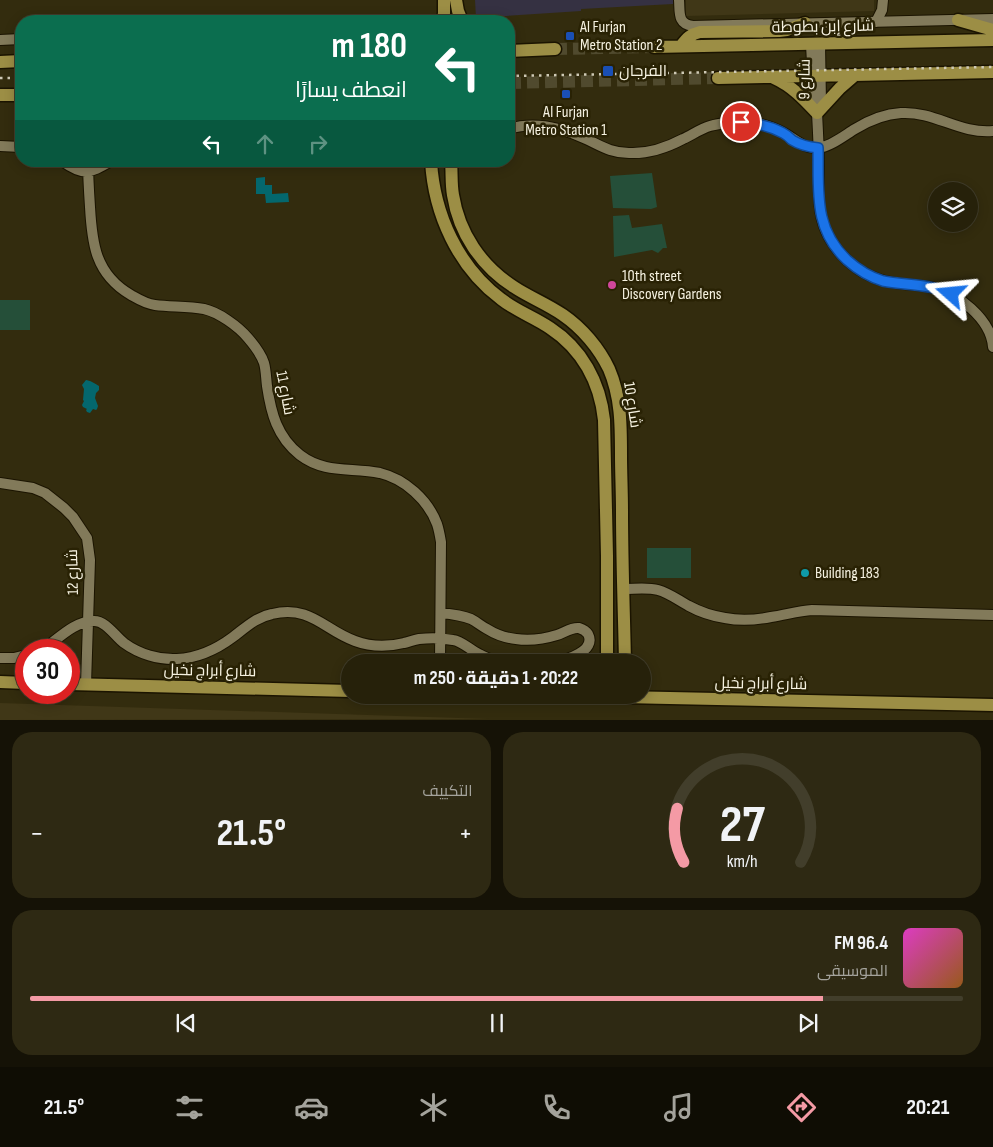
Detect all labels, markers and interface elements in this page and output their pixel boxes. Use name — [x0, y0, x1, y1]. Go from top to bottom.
street label: شارع إبن بطوطة — [772, 17, 874, 38]
place label: Al Furjan Metro Station 2 — [579, 18, 663, 55]
text: 180 m — [331, 25, 407, 68]
marker: Al Furjan Metro Station 2 — [564, 30, 576, 42]
icon: left — [425, 35, 490, 100]
street label: شارع 9 — [795, 59, 816, 100]
place label: الفرجان — [619, 62, 667, 81]
marker: الفرجان — [601, 64, 615, 78]
text: انعطف يسارًا — [295, 77, 407, 104]
marker: Al Furjan Metro Station 1 — [560, 88, 572, 100]
pin — [720, 101, 762, 143]
place label: Al Furjan Metro Station 1 — [525, 103, 607, 140]
icon: arrive — [727, 108, 755, 136]
icon: left — [198, 130, 226, 158]
icon: ahead — [251, 130, 279, 158]
icon: right — [304, 130, 332, 158]
map controls — [928, 182, 978, 232]
button: layers — [928, 182, 978, 232]
place label: 10th street Discovery Gardens — [622, 267, 722, 304]
position arrow — [924, 267, 976, 319]
marker: 10th street Discovery Gardens — [606, 279, 618, 291]
street label: شارع 11 — [270, 369, 299, 417]
street label: شارع 10 — [618, 381, 645, 430]
street label: شارع 12 — [63, 549, 84, 595]
place label: Building 183 — [815, 564, 880, 583]
marker: Building 183 — [799, 567, 811, 579]
speed limit sign: 30 — [15, 639, 80, 704]
street label: شارع أبراج نخيل — [163, 660, 257, 682]
text: 20:22 · 1 دقيقة · 250 m — [414, 667, 578, 690]
street label: شارع أبراج نخيل — [714, 673, 808, 695]
text: التكييف — [422, 782, 473, 801]
text: 27 — [719, 794, 765, 857]
text: 21.5° — [216, 811, 286, 856]
text: − — [30, 817, 44, 850]
text: + — [459, 817, 473, 850]
text: km/h — [726, 851, 757, 872]
text: 96.4 FM — [834, 932, 888, 955]
text: الموسيقى — [817, 962, 888, 981]
icon: previous — [172, 1009, 200, 1037]
icon: pause — [483, 1009, 511, 1037]
icon: next — [794, 1009, 822, 1037]
icon: filters — [172, 1090, 207, 1125]
icon: car — [294, 1090, 329, 1125]
icon: climate — [416, 1090, 451, 1125]
icon: phone — [539, 1090, 574, 1125]
icon: music — [661, 1090, 696, 1125]
icon: directions — [784, 1090, 819, 1125]
text: 21.5° — [44, 1094, 84, 1121]
text: 20:21 — [906, 1094, 949, 1121]

